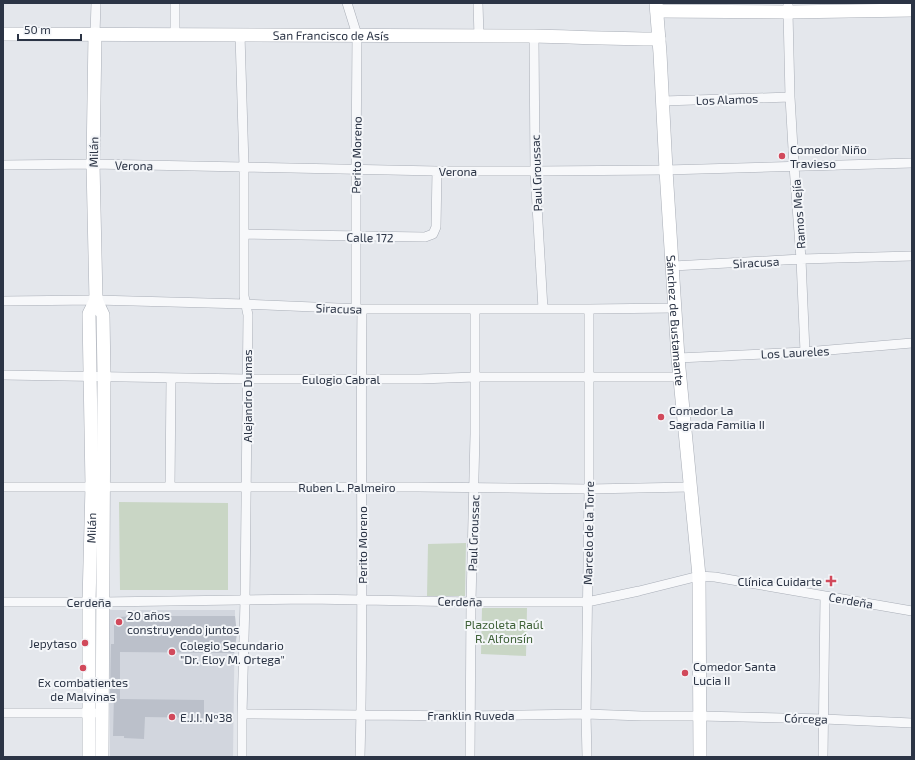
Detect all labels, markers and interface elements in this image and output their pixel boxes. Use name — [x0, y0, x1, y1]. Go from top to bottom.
scale bar — [18, 16, 81, 42]
text: 50 m — [24, 22, 51, 36]
street label: San Francisco de Asís — [273, 28, 389, 42]
street label: Los Alamos — [696, 91, 758, 107]
street label: Perito Moreno — [348, 116, 364, 194]
street label: Paul Groussac — [528, 134, 544, 212]
street label: Milán — [86, 137, 100, 167]
place label: Comedor Niño Travieso — [790, 142, 867, 170]
marker: Comedor Niño Travieso — [777, 151, 787, 161]
street label: Verona — [115, 158, 153, 172]
street label: Verona — [439, 164, 477, 178]
street label: Ramos Mejía — [789, 179, 808, 249]
street label: Calle 172 — [346, 230, 394, 244]
street label: Sánchez de Bustamante — [664, 254, 688, 386]
street label: Siracusa — [732, 254, 780, 270]
street label: Siracusa — [316, 300, 362, 316]
street label: Los Laureles — [760, 343, 830, 361]
street label: Alejandro Dumas — [240, 349, 255, 443]
street label: Eulogio Cabral — [302, 372, 381, 386]
place label: Comedor La Sagrada Familia II — [669, 403, 765, 431]
marker: Comedor La Sagrada Familia II — [656, 412, 666, 422]
street label: Ruben L. Palmeiro — [298, 480, 396, 494]
street label: Marcelo de la Torre — [580, 481, 596, 585]
street label: Paul Groussac — [465, 494, 481, 572]
street label: Perito Moreno — [355, 506, 369, 584]
street label: Milán — [84, 512, 98, 544]
place label: Clínica Cuidarte — [738, 574, 822, 588]
marker: Clínica Cuidarte — [825, 575, 837, 587]
street label: Cerdeña — [828, 589, 874, 611]
street label: Cerdeña — [437, 594, 483, 608]
street label: Cerdeña — [67, 595, 111, 609]
place label: 20 años construyendo juntos — [127, 608, 239, 637]
marker: 20 años construyendo juntos — [114, 617, 124, 627]
park label: Plazoleta Raúl R. Alfonsín — [465, 617, 544, 645]
place label: Jepytaso — [29, 636, 77, 650]
marker: Jepytaso — [80, 638, 90, 648]
place label: Colegio Secundario "Dr. Eloy M. Ortega" — [180, 638, 285, 666]
marker: Colegio Secundario "Dr. Eloy M. Ortega" — [167, 647, 177, 657]
place label: Comedor Santa Lucia II — [693, 659, 776, 687]
marker: Ex combatientes de Malvinas — [78, 663, 88, 673]
marker: Comedor Santa Lucia II — [680, 668, 690, 678]
place label: Ex combatientes de Malvinas — [38, 675, 128, 703]
street label: Franklin Ruveda — [427, 708, 515, 722]
place label: E.J.I. Nº38 — [180, 710, 233, 724]
street label: Córcega — [784, 710, 828, 726]
marker: E.J.I. Nº38 — [167, 712, 177, 722]

